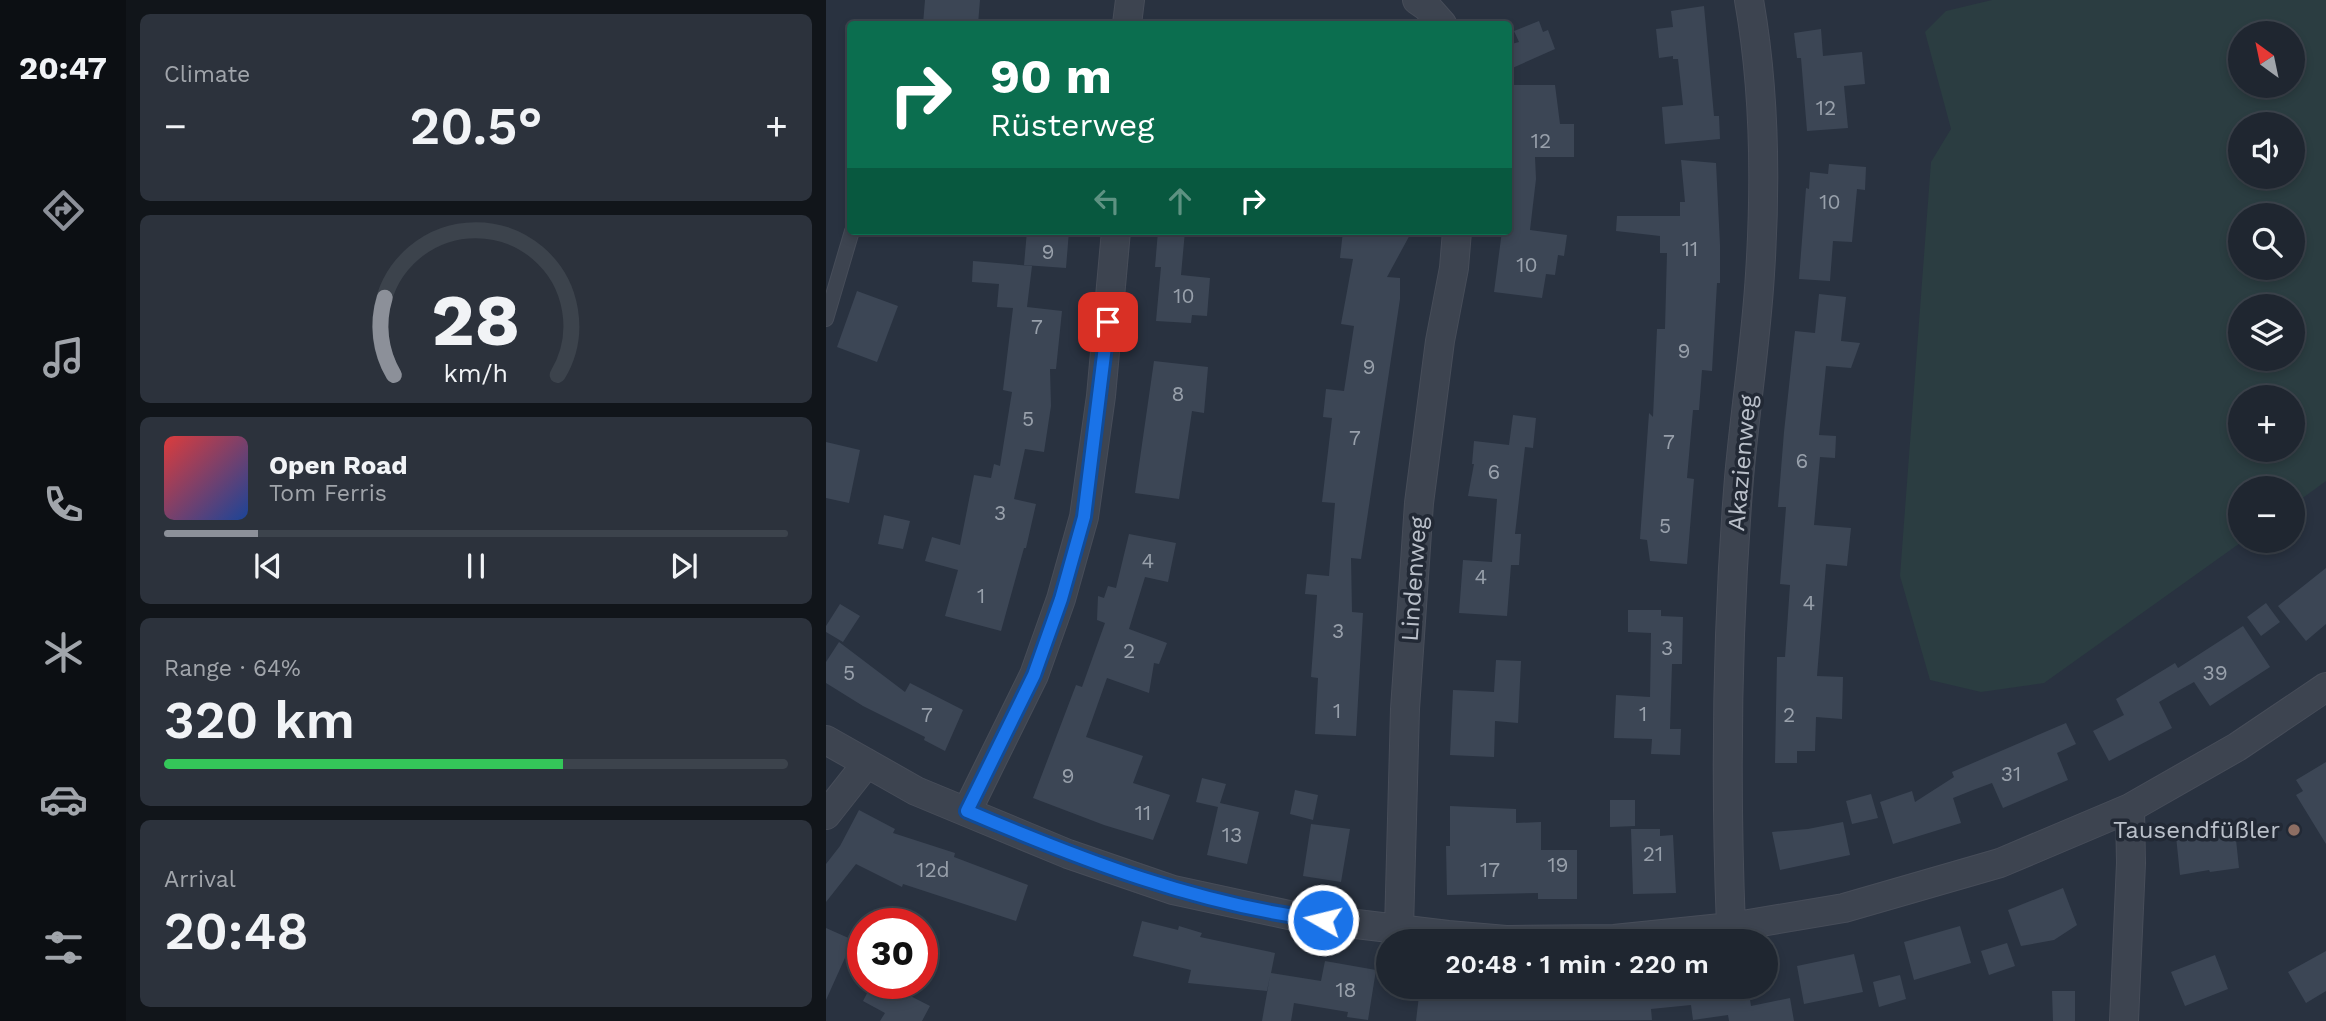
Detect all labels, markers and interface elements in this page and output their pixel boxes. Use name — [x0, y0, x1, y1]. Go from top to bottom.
north arrow — [2228, 21, 2305, 98]
map controls — [2228, 21, 2305, 553]
text: 90 m — [990, 47, 1112, 105]
text: 20:47 — [19, 49, 107, 87]
icon: right — [875, 49, 966, 140]
text: Climate — [164, 61, 250, 88]
house number: 12 — [1816, 95, 1836, 120]
text: 20.5° — [410, 96, 542, 157]
text: − — [164, 104, 187, 148]
text: + — [765, 104, 788, 148]
text: Rüsterweg — [990, 106, 1154, 144]
button: sound — [2228, 112, 2305, 189]
house number: 12 — [1531, 128, 1551, 153]
icon: left — [1088, 182, 1126, 220]
icon: ahead — [1161, 182, 1199, 220]
icon: right — [1234, 182, 1272, 220]
icon: directions — [39, 186, 88, 235]
house number: 10 — [1819, 189, 1841, 214]
button: search — [2228, 203, 2305, 280]
house number: 11 — [1682, 236, 1698, 261]
house number: 9 — [1042, 239, 1054, 264]
house number: 10 — [1516, 252, 1538, 277]
text: 28 — [431, 278, 521, 364]
house number: 10 — [1173, 283, 1195, 308]
pin — [1078, 292, 1138, 352]
button: layers — [2228, 294, 2305, 371]
icon: arrive — [1089, 303, 1127, 341]
house number: 7 — [1031, 314, 1043, 339]
icon: music — [39, 333, 88, 382]
house number: 9 — [1678, 338, 1690, 363]
house number: 9 — [1363, 354, 1375, 379]
text: km/h — [444, 359, 508, 388]
house number: 8 — [1172, 381, 1184, 406]
button: + — [2228, 385, 2305, 462]
street label: Akazienweg — [1722, 393, 1762, 532]
house number: 5 — [1022, 406, 1034, 431]
house number: 7 — [1349, 425, 1361, 450]
house number: 7 — [1663, 429, 1675, 454]
house number: 6 — [1796, 448, 1808, 473]
text: Open Road — [269, 450, 407, 480]
house number: 6 — [1488, 459, 1500, 484]
button: − — [2228, 476, 2305, 553]
icon: phone — [39, 480, 88, 529]
text: Tom Ferris — [269, 480, 387, 507]
house number: 3 — [994, 500, 1006, 525]
house number: 5 — [1659, 513, 1671, 538]
street label: Lindenweg — [1396, 515, 1432, 643]
icon: previous — [249, 547, 287, 585]
icon: pause — [457, 547, 495, 585]
icon: next — [665, 547, 703, 585]
house number: 4 — [1142, 548, 1154, 573]
house number: 4 — [1475, 564, 1487, 589]
house number: 1 — [977, 583, 985, 608]
house number: 4 — [1803, 590, 1815, 615]
house number: 3 — [1332, 618, 1344, 643]
icon: climate — [39, 628, 88, 677]
house number: 3 — [1661, 635, 1673, 660]
house number: 2 — [1123, 638, 1135, 663]
text: Range · 64% — [164, 655, 301, 682]
house number: 5 — [843, 660, 855, 685]
house number: 39 — [2202, 660, 2228, 685]
text: 320 km — [164, 690, 355, 751]
house number: 1 — [1333, 698, 1341, 723]
house number: 1 — [1639, 701, 1647, 726]
house number: 7 — [921, 702, 933, 727]
house number: 2 — [1783, 702, 1795, 727]
house number: 31 — [2001, 761, 2021, 786]
house number: 9 — [1062, 763, 1074, 788]
icon: car — [39, 775, 88, 824]
house number: 11 — [1135, 800, 1151, 825]
place label: Tausendfüßler — [2113, 816, 2280, 844]
house number: 13 — [1222, 822, 1242, 847]
marker: Tausendfüßler — [2286, 822, 2302, 838]
house number: 21 — [1643, 841, 1663, 866]
house number: 19 — [1547, 852, 1569, 877]
house number: 12d — [916, 857, 950, 882]
house number: 17 — [1480, 857, 1500, 882]
text: Arrival — [164, 866, 236, 893]
position arrow — [1286, 883, 1360, 957]
text: 20:48 — [164, 901, 309, 962]
speed limit sign: 30 — [847, 908, 938, 999]
icon: filters — [39, 923, 88, 972]
text: 20:48 · 1 min · 220 m — [1445, 949, 1709, 979]
house number: 18 — [1335, 977, 1357, 1002]

